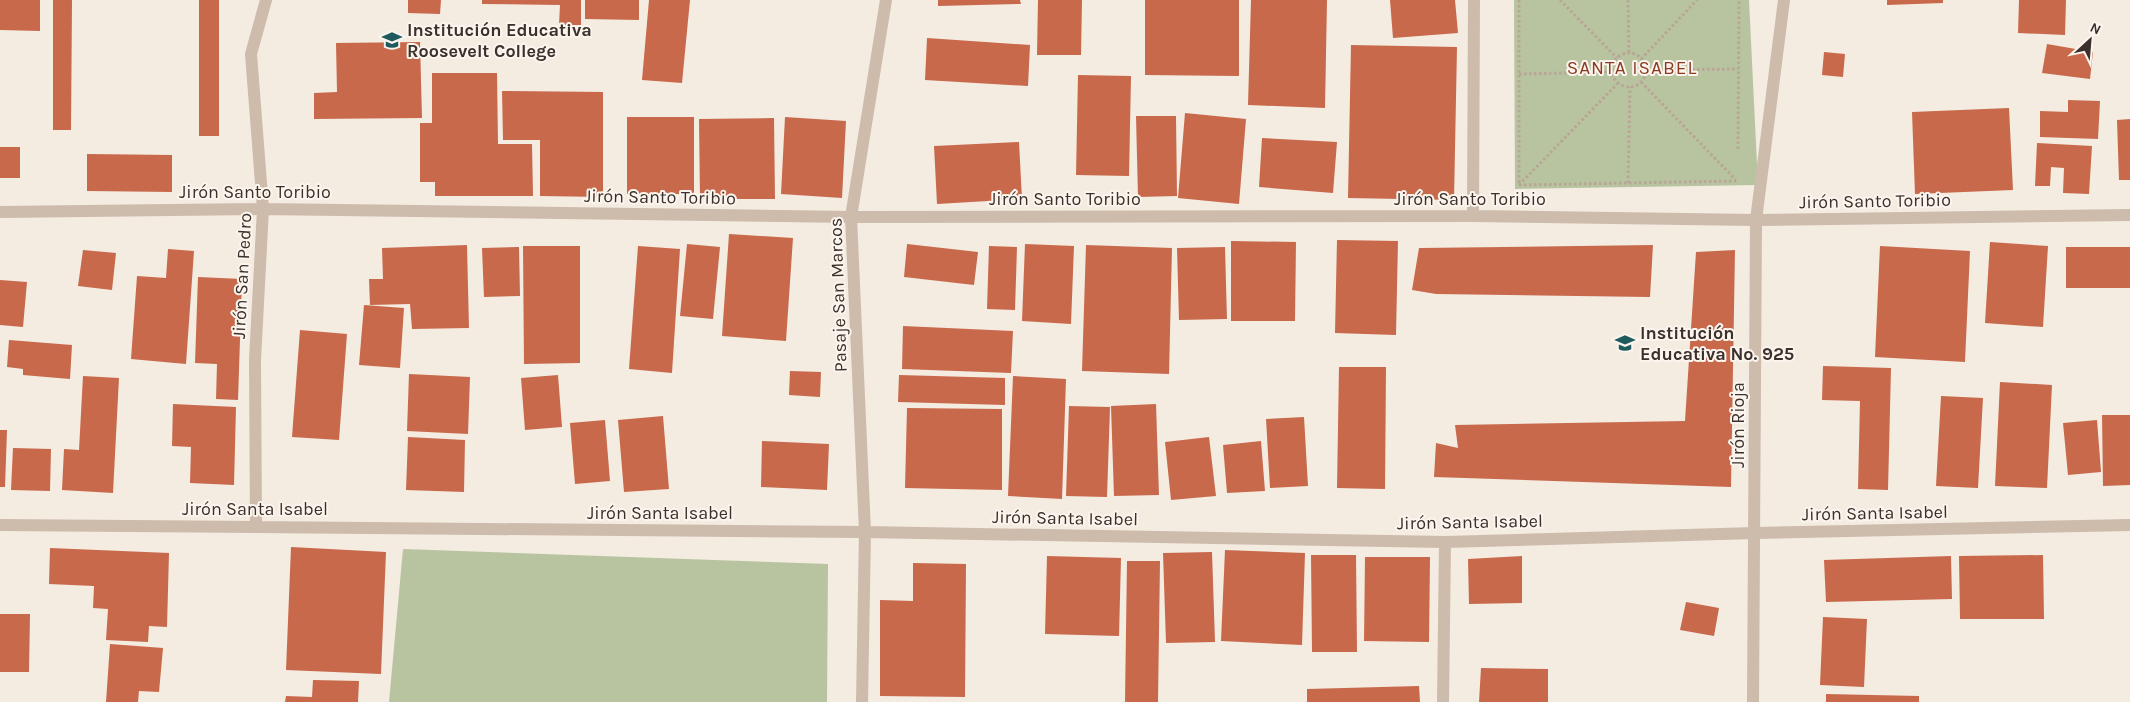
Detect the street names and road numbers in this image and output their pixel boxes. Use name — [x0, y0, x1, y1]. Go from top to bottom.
street label: Jirón Santo Toribio — [179, 181, 331, 203]
street label: Jirón Santo Toribio — [584, 185, 736, 209]
street label: Jirón Santo Toribio — [989, 188, 1141, 210]
street label: Jirón Santo Toribio — [1394, 188, 1546, 210]
street label: Jirón Santo Toribio — [1799, 189, 1951, 213]
street label: Jirón San Pedro — [228, 212, 256, 340]
street label: Pasaje San Marcos — [824, 217, 852, 373]
street label: Jirón Rioja — [1727, 382, 1749, 468]
street label: Jirón Santa Isabel — [182, 498, 328, 520]
street label: Jirón Santa Isabel — [1802, 501, 1948, 525]
street label: Jirón Santa Isabel — [587, 502, 733, 524]
street label: Jirón Santa Isabel — [992, 506, 1138, 530]
street label: Jirón Santa Isabel — [1397, 510, 1543, 534]

